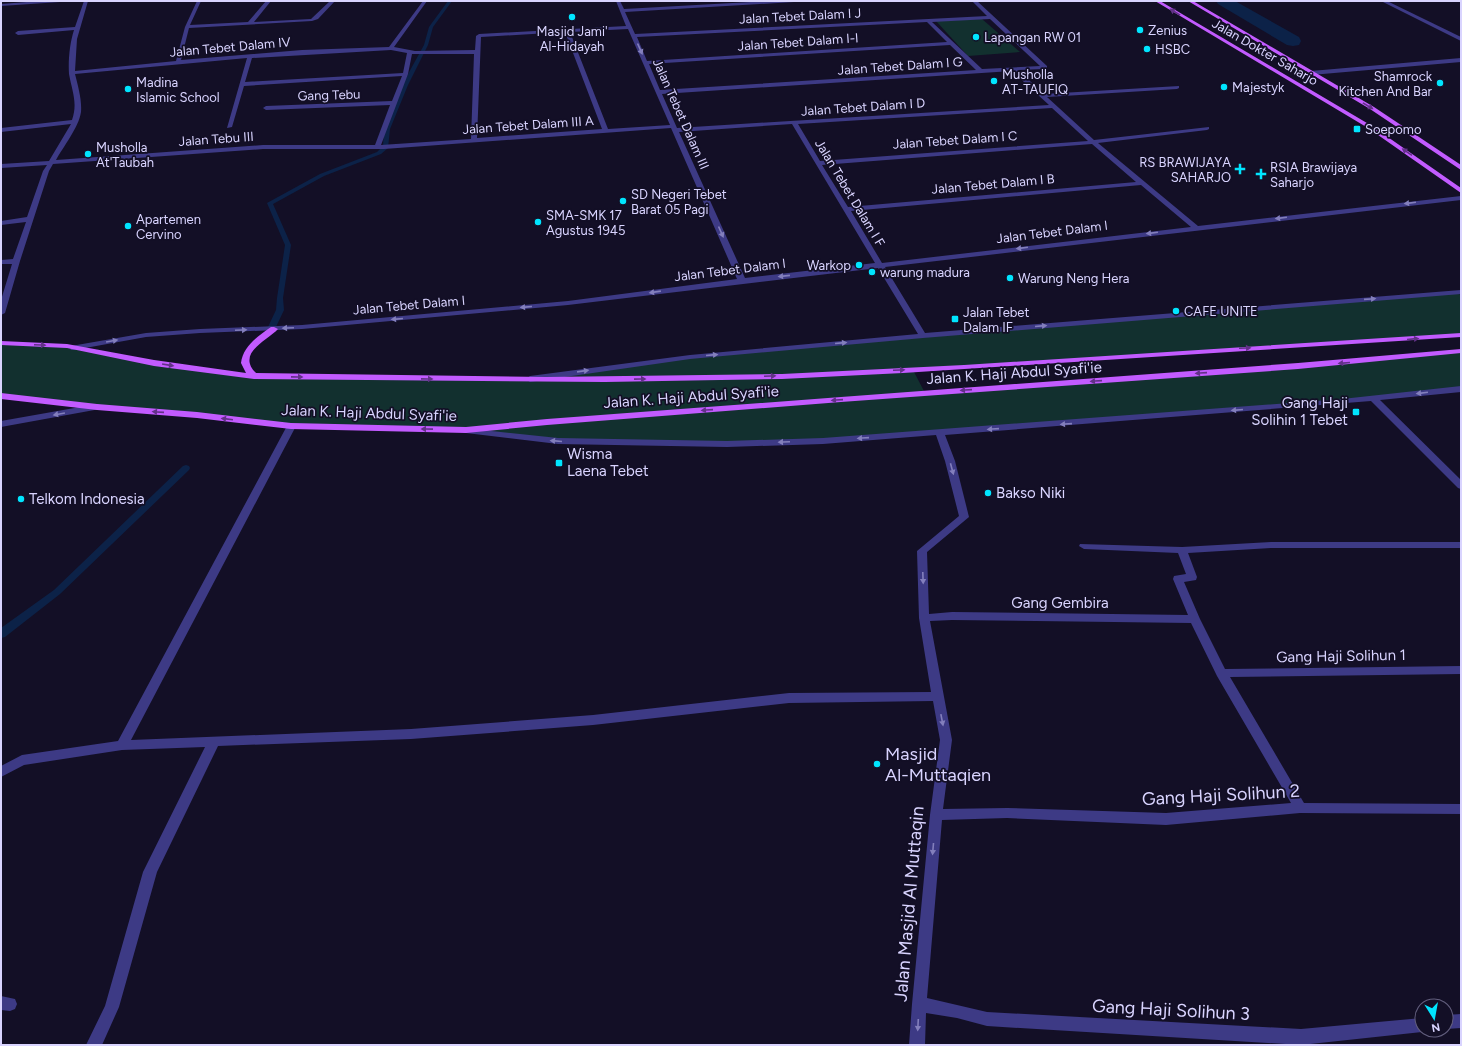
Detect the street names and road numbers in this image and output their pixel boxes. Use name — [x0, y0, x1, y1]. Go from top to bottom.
street label: Jalan Tebet Dalam I J — [739, 5, 861, 27]
street label: Jalan Dokter Saharjo — [1209, 16, 1321, 88]
street label: Jalan Tebet Dalam I-I — [737, 30, 859, 54]
street label: Jalan Tebet Dalam IV — [169, 34, 291, 60]
street label: Jalan Tebet Dalam I G — [837, 54, 963, 78]
street label: Jalan Tebet Dalam III — [650, 56, 712, 172]
street label: Gang Tebu — [297, 86, 361, 104]
street label: Jalan Tebet Dalam I D — [800, 95, 926, 119]
street label: Jalan Tebet Dalam III A — [462, 113, 594, 137]
street label: Jalan Tebet Dalam I C — [892, 128, 1018, 152]
street label: Jalan Tebu III — [178, 129, 254, 149]
street label: Jalan Tebet Dalam I F — [812, 137, 888, 249]
street label: Jalan Tebet Dalam I B — [931, 171, 1055, 197]
street label: Jalan Tebet Dalam I — [995, 218, 1109, 246]
street label: Jalan Tebet Dalam I — [673, 256, 787, 284]
street label: Jalan Tebet Dalam I — [352, 293, 466, 317]
street label: Jalan K. Haji Abdul Syafi'ie — [926, 358, 1102, 388]
street label: Jalan K. Haji Abdul Syafi'ie — [603, 382, 779, 412]
street label: Jalan K. Haji Abdul Syafi'ie — [281, 401, 457, 425]
street label: Gang Gembira — [1011, 594, 1109, 612]
street label: Gang Haji Solihun 1 — [1276, 646, 1406, 666]
street label: Gang Haji Solihun 2 — [1141, 780, 1301, 810]
street label: Jalan Masjid Al Muttaqin — [889, 805, 929, 1003]
street label: Gang Haji Solihun 3 — [1091, 995, 1251, 1025]

